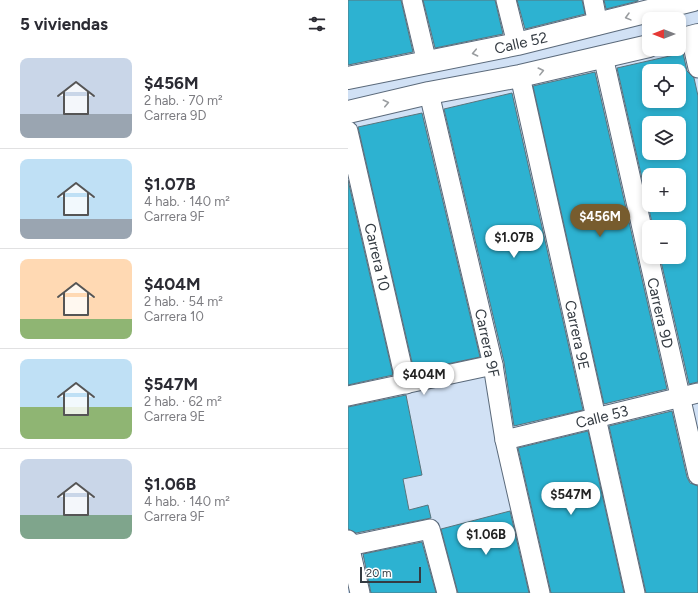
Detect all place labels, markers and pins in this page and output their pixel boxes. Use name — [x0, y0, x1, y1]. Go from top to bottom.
pin: $456M — [572, 204, 628, 238]
pin: $1.07B — [481, 225, 547, 259]
pin: $404M — [396, 362, 452, 396]
pin: $547M — [543, 482, 599, 516]
pin: $1.06B — [453, 522, 519, 556]

